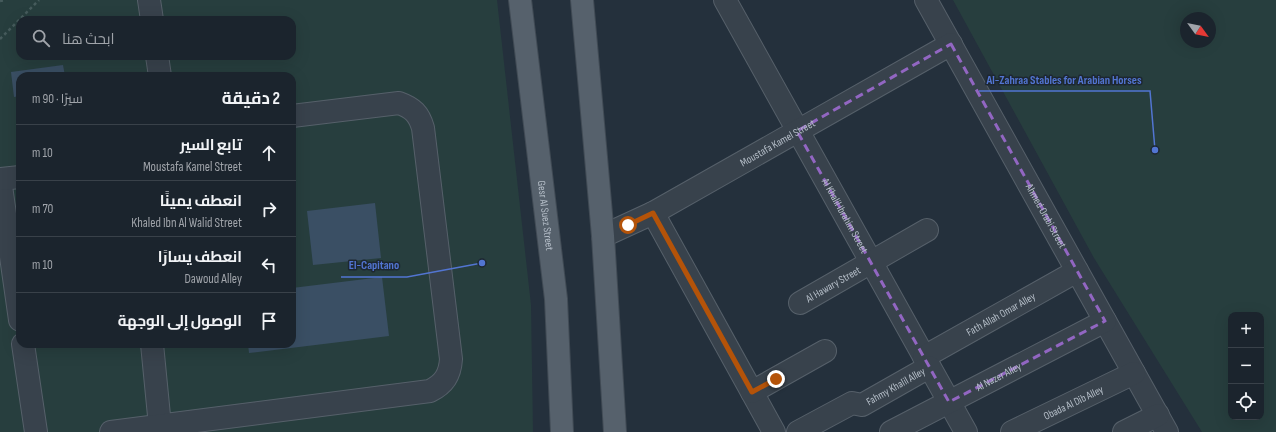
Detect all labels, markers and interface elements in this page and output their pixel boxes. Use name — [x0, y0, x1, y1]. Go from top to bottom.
north arrow — [1180, 12, 1216, 48]
search box — [16, 16, 296, 60]
icon: search — [30, 27, 52, 49]
text: ابحث هنا — [62, 30, 115, 49]
callout: Al-Zahraa Stables for Arabian Horses — [979, 67, 1150, 91]
text: Al-Zahraa Stables for Arabian Horses — [985, 73, 1142, 88]
text: 2 دقيقة — [222, 89, 280, 109]
text: سيرًا · 90 m — [32, 91, 83, 107]
street label: Moustafa Kamel Street — [738, 116, 818, 169]
text: تابع السير — [180, 136, 242, 155]
icon: ahead — [258, 142, 280, 164]
text: 10 m — [32, 145, 53, 161]
text: Moustafa Kamel Street — [143, 159, 242, 175]
street label: Al Khalil Ibrahim Street — [818, 175, 871, 256]
street label: Gesr Al Suez Street — [535, 180, 556, 252]
street label: Ahmed Orabi Street — [1022, 181, 1069, 251]
text: انعطف يمينًا — [160, 192, 242, 211]
icon: right — [258, 198, 280, 220]
text: 70 m — [32, 201, 53, 217]
text: Khaled Ibn Al Walid Street — [131, 215, 242, 231]
route start — [619, 216, 637, 234]
text: انعطف يسارًا — [158, 248, 242, 267]
callout: El-Capitano — [341, 253, 407, 277]
icon: left — [258, 254, 280, 276]
text: 10 m — [32, 257, 53, 273]
text: El-Capitano — [349, 258, 399, 273]
street label: Al Hawary Street — [803, 263, 864, 306]
text: Dawoud Alley — [184, 271, 242, 287]
street label: Fath Allah Omar Alley — [964, 289, 1038, 339]
icon: arrive — [258, 310, 280, 332]
text: الوصول إلى الوجهة — [118, 312, 242, 331]
map controls — [1228, 312, 1264, 420]
button: + — [1228, 312, 1264, 348]
button: − — [1228, 348, 1264, 384]
street label: Al Nazer Alley — [973, 359, 1024, 394]
street label: Fahmy Khalil Alley — [864, 364, 928, 408]
route end — [767, 370, 785, 388]
street label: Obada Al Dib Alley — [1041, 383, 1106, 423]
button: locate — [1228, 384, 1264, 420]

